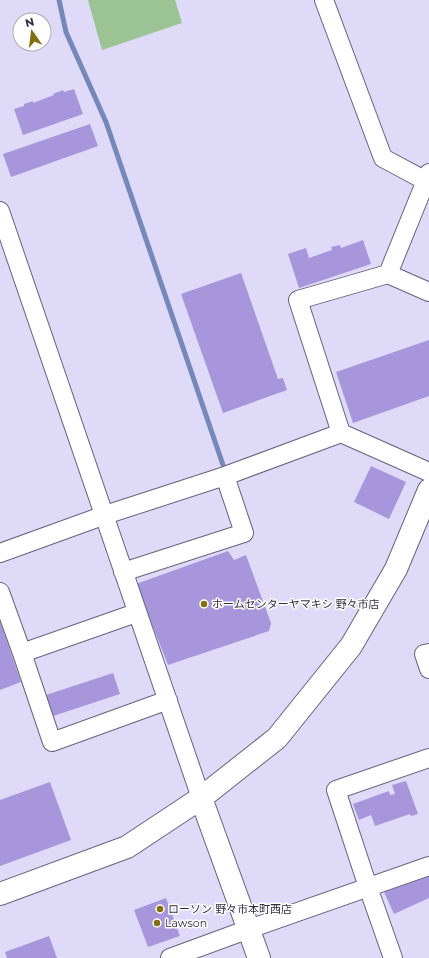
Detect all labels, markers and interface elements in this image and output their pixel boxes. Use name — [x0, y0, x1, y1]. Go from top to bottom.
north arrow — [12, 12, 52, 52]
text: N — [24, 14, 36, 30]
place label: ホームセンターヤマキシ 野々市店 — [212, 597, 380, 611]
marker: ホームセンターヤマキシ 野々市店 — [199, 599, 209, 609]
place label: ローソン 野々市本町西店 — [168, 902, 292, 916]
marker: ローソン 野々市本町西店 — [155, 904, 165, 914]
place label: Lawson — [165, 916, 207, 930]
marker: Lawson — [152, 918, 162, 928]

